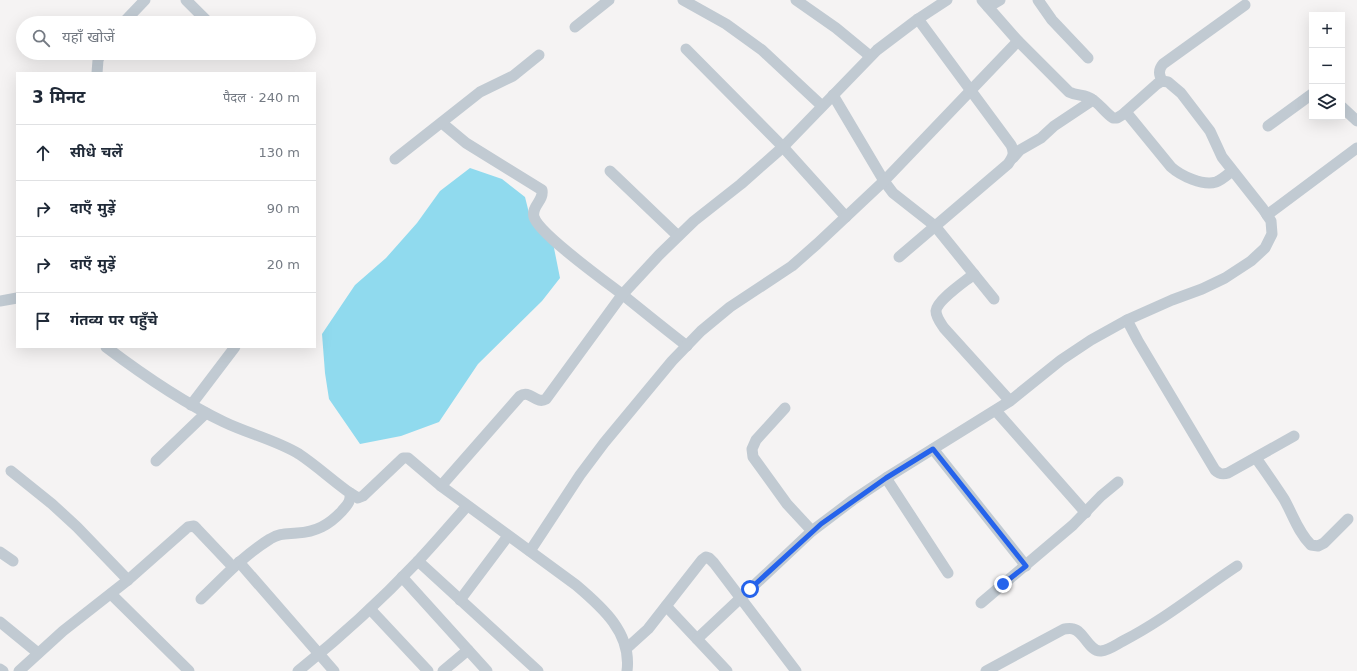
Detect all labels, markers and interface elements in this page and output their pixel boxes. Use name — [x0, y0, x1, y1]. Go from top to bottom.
map controls — [1309, 12, 1345, 120]
button: + — [1309, 12, 1345, 48]
search box — [16, 16, 316, 60]
icon: search — [30, 27, 52, 49]
text: यहाँ खोजें — [62, 28, 115, 46]
button: − — [1309, 48, 1345, 84]
button: layers — [1309, 84, 1345, 120]
text: 3 मिनट — [32, 87, 85, 107]
text: पैदल · 240 m — [223, 90, 300, 105]
icon: ahead — [32, 142, 54, 164]
text: सीधे चलें — [70, 143, 123, 161]
text: 130 m — [258, 145, 300, 160]
icon: right — [32, 198, 54, 220]
text: दाएँ मुड़ें — [70, 199, 116, 217]
text: 90 m — [267, 201, 300, 216]
icon: right — [32, 254, 54, 276]
text: दाएँ मुड़ें — [70, 255, 116, 273]
text: 20 m — [267, 257, 300, 272]
icon: arrive — [32, 310, 54, 332]
text: गंतव्य पर पहुँचे — [70, 311, 158, 329]
route end — [994, 575, 1012, 593]
route start — [741, 580, 759, 598]

